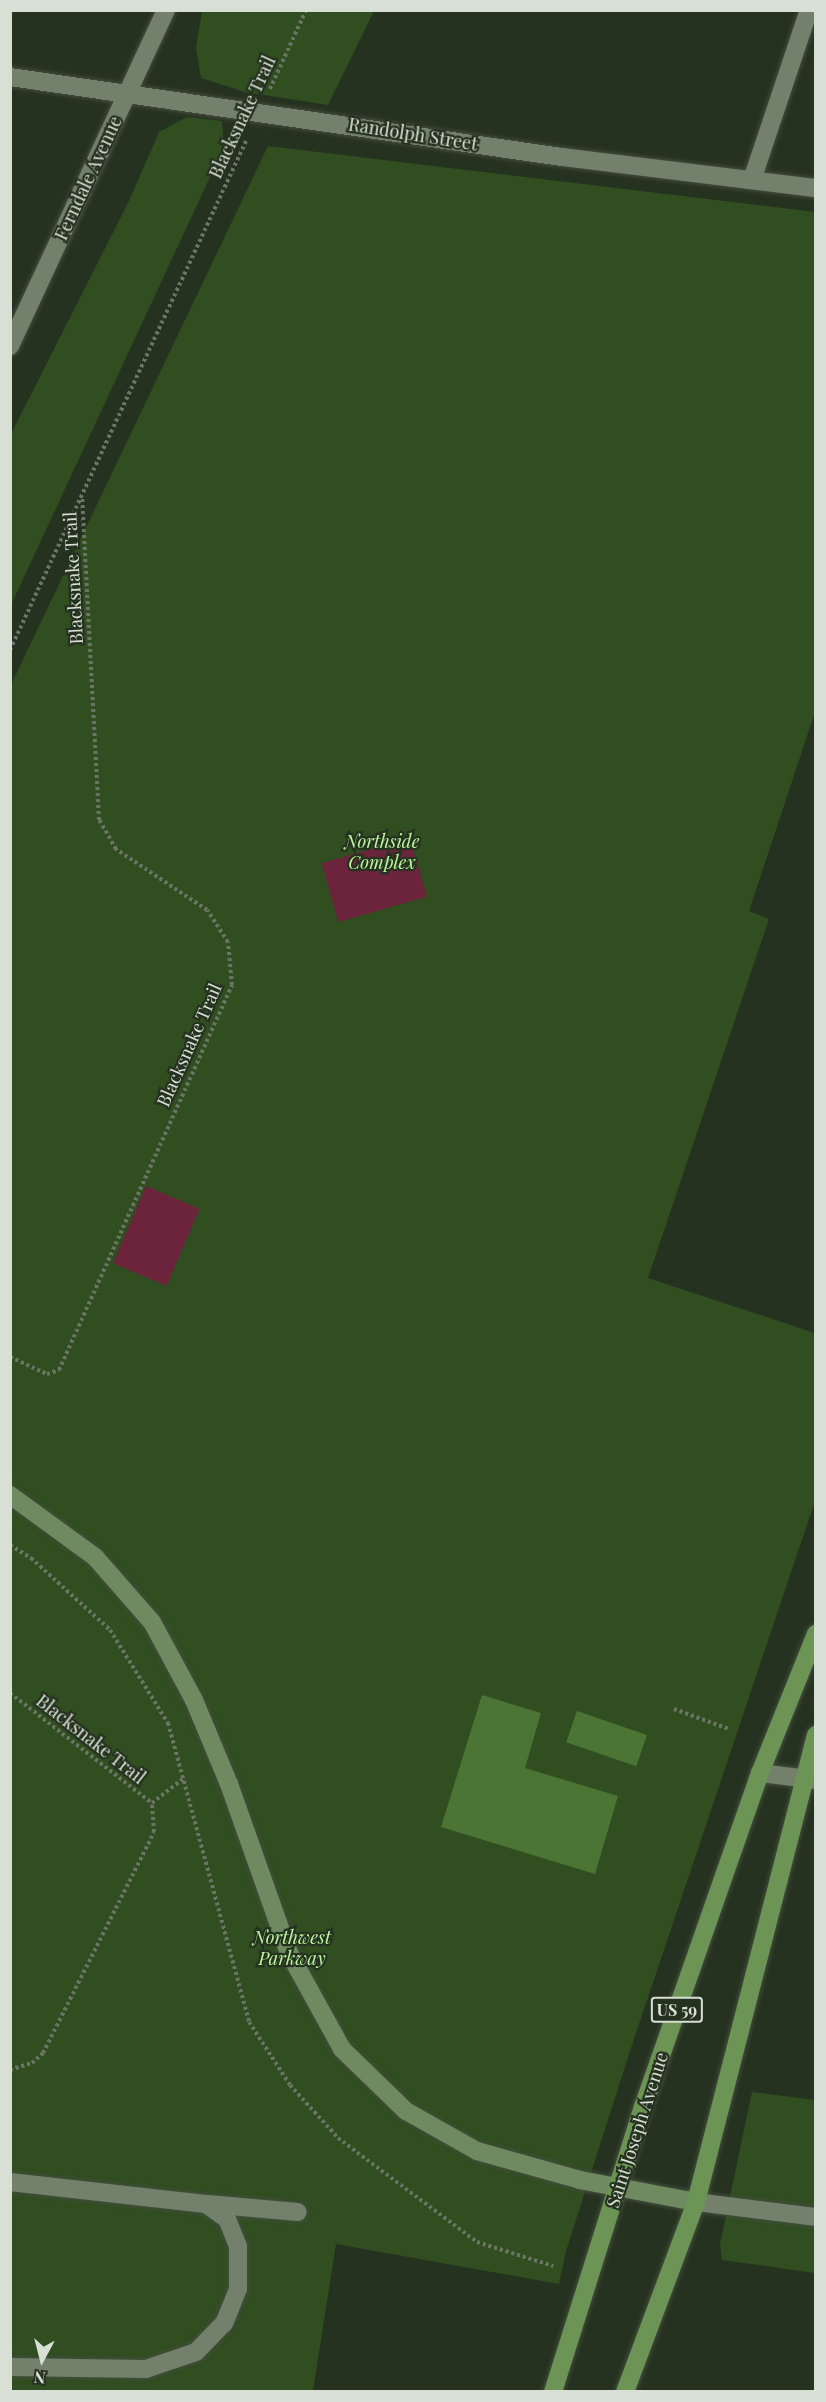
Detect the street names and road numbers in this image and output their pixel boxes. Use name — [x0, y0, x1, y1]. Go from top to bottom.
street label: Blacksnake Trail — [204, 52, 280, 182]
street label: Ferndale Avenue — [50, 112, 126, 244]
street label: Randolph Street — [347, 113, 479, 155]
street label: Blacksnake Trail — [59, 511, 87, 645]
street label: Blacksnake Trail — [152, 980, 226, 1110]
street label: Blacksnake Trail — [32, 1690, 150, 1788]
road number: US 59 — [650, 1997, 704, 2023]
street label: Saint Joseph Avenue — [602, 2049, 672, 2211]

